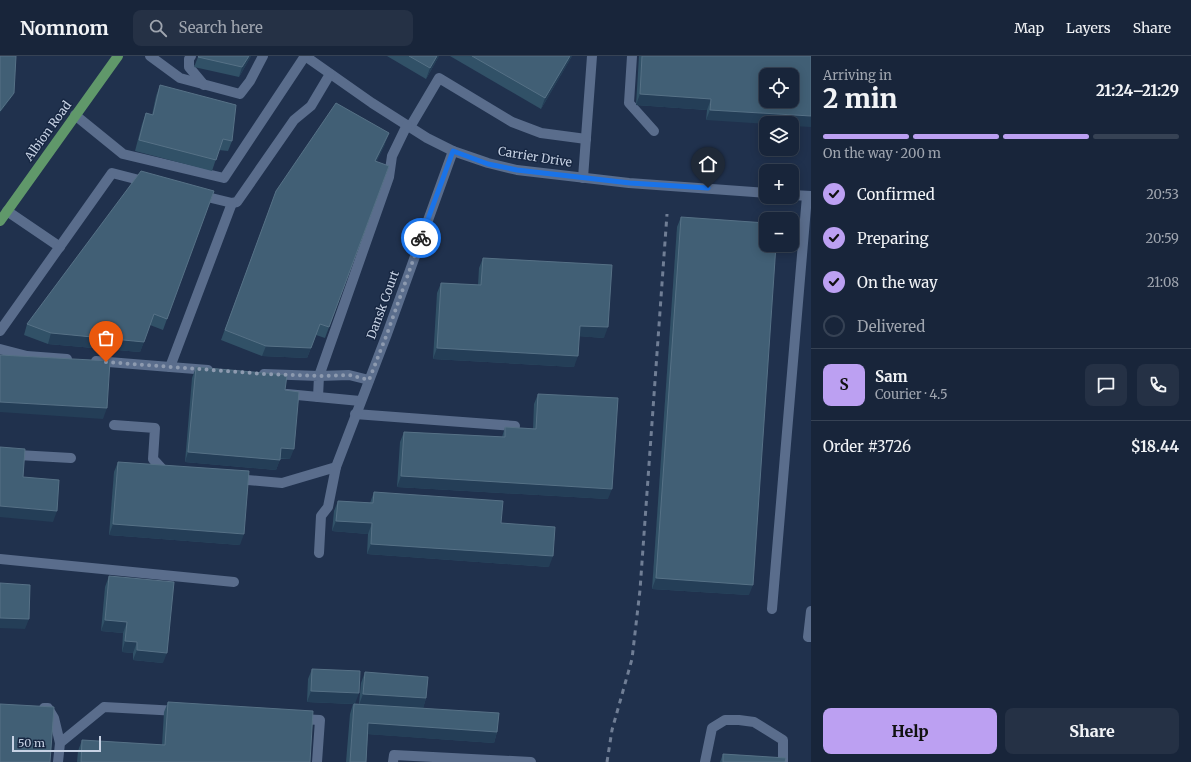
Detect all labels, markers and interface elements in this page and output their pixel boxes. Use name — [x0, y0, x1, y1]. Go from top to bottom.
search box — [133, 10, 413, 46]
text: Nomnom — [20, 16, 109, 40]
icon: search — [147, 17, 169, 39]
text: Search here — [179, 18, 263, 37]
text: Map — [1014, 19, 1044, 37]
text: Layers — [1066, 19, 1111, 37]
text: Share — [1133, 19, 1171, 37]
text: Arriving in — [823, 67, 892, 84]
map controls — [759, 68, 799, 252]
button: locate — [759, 68, 799, 108]
text: 21:24–21:29 — [1096, 81, 1179, 100]
text: 2 min — [823, 82, 897, 115]
street label: Albion Road — [20, 98, 74, 164]
button: layers — [759, 116, 799, 156]
street label: Carrier Drive — [497, 143, 573, 170]
text: On the way · 200 m — [823, 145, 941, 162]
pin — [691, 147, 725, 188]
icon: home — [697, 153, 719, 175]
button: + — [759, 164, 799, 204]
icon: check — [823, 183, 845, 205]
text: Confirmed — [857, 185, 935, 204]
text: 20:53 — [1146, 186, 1179, 203]
button: − — [759, 212, 799, 252]
courier — [401, 218, 441, 258]
icon: bike — [410, 227, 432, 249]
icon: check — [823, 227, 845, 249]
text: Preparing — [857, 229, 929, 248]
text: 20:59 — [1146, 230, 1179, 247]
street label: Dansk Court — [363, 268, 402, 341]
icon: check — [823, 271, 845, 293]
text: On the way — [857, 273, 938, 292]
text: 21:08 — [1147, 274, 1179, 291]
text: Delivered — [857, 317, 925, 336]
pin — [89, 321, 123, 362]
icon: bag — [95, 327, 117, 349]
button: chat — [1085, 364, 1127, 406]
button: phone — [1137, 364, 1179, 406]
text: Sam — [875, 367, 908, 386]
text: S — [839, 375, 849, 394]
text: Courier · 4.5 — [875, 386, 948, 403]
text: Order #3726 — [823, 437, 911, 456]
text: $18.44 — [1131, 437, 1179, 456]
button: Help — [823, 708, 997, 754]
button: Share — [1005, 708, 1179, 754]
scale bar — [12, 734, 101, 753]
text: 50 m — [18, 736, 45, 750]

